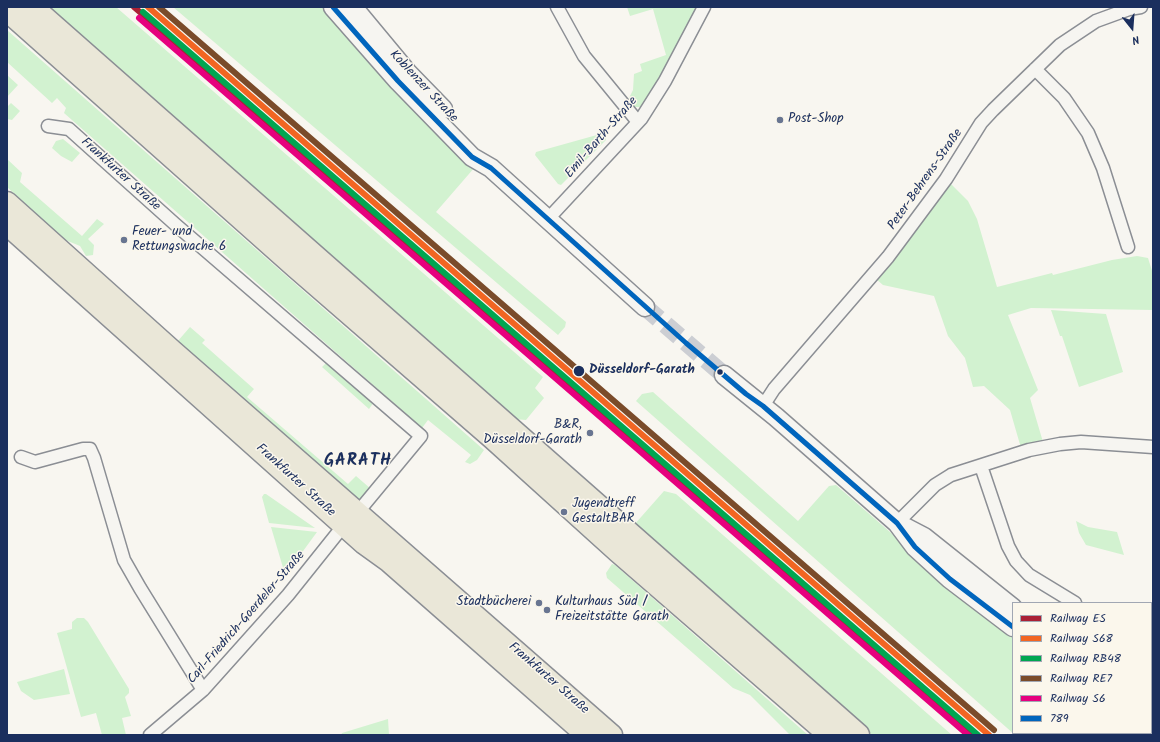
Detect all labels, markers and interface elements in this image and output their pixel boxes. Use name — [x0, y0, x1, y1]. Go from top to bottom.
north arrow — [1112, 8, 1152, 48]
text: N — [1130, 30, 1141, 49]
street label: Koblenzer Straße — [386, 48, 460, 126]
street label: Emil-Barth-Straße — [562, 94, 642, 182]
place label: Post-Shop — [788, 112, 843, 128]
marker: Post-Shop — [775, 115, 785, 125]
street label: Peter-Behrens-Straße — [885, 127, 967, 233]
street label: Frankfurter Straße — [77, 135, 163, 215]
place label: Feuer- und Rettungswache 6 — [132, 225, 226, 256]
marker: Feuer- und Rettungswache 6 — [119, 235, 129, 245]
place label: Düsseldorf-Garath — [589, 363, 695, 379]
marker: Düsseldorf-Garath — [572, 364, 586, 378]
unlabelled marker — [715, 367, 725, 377]
place label: B&R, Düsseldorf-Garath — [483, 418, 582, 449]
marker: B&R, Düsseldorf-Garath — [585, 428, 595, 438]
street label: Frankfurter Straße — [252, 441, 338, 521]
district label: GARATH — [324, 452, 392, 472]
place label: Jugendtreff GestaltBAR — [572, 497, 635, 528]
marker: Jugendtreff GestaltBAR — [559, 507, 569, 517]
street label: Carl-Friedrich-Goerdeler-Straße — [185, 548, 309, 688]
place label: Stadtbücherei — [457, 595, 531, 611]
place label: Kulturhaus Süd / Freizeitstätte Garath — [555, 595, 669, 626]
marker: Stadtbücherei — [534, 598, 544, 608]
legend — [1012, 602, 1152, 734]
marker: Kulturhaus Süd / Freizeitstätte Garath — [542, 605, 552, 615]
text: Railway ES — [1050, 609, 1106, 628]
text: Railway S68 — [1050, 629, 1113, 648]
street label: Frankfurter Straße — [504, 640, 592, 718]
text: Railway RB48 — [1050, 649, 1121, 668]
text: Railway RE7 — [1050, 669, 1112, 688]
text: Railway S6 — [1050, 689, 1106, 708]
text: 789 — [1050, 709, 1069, 728]

